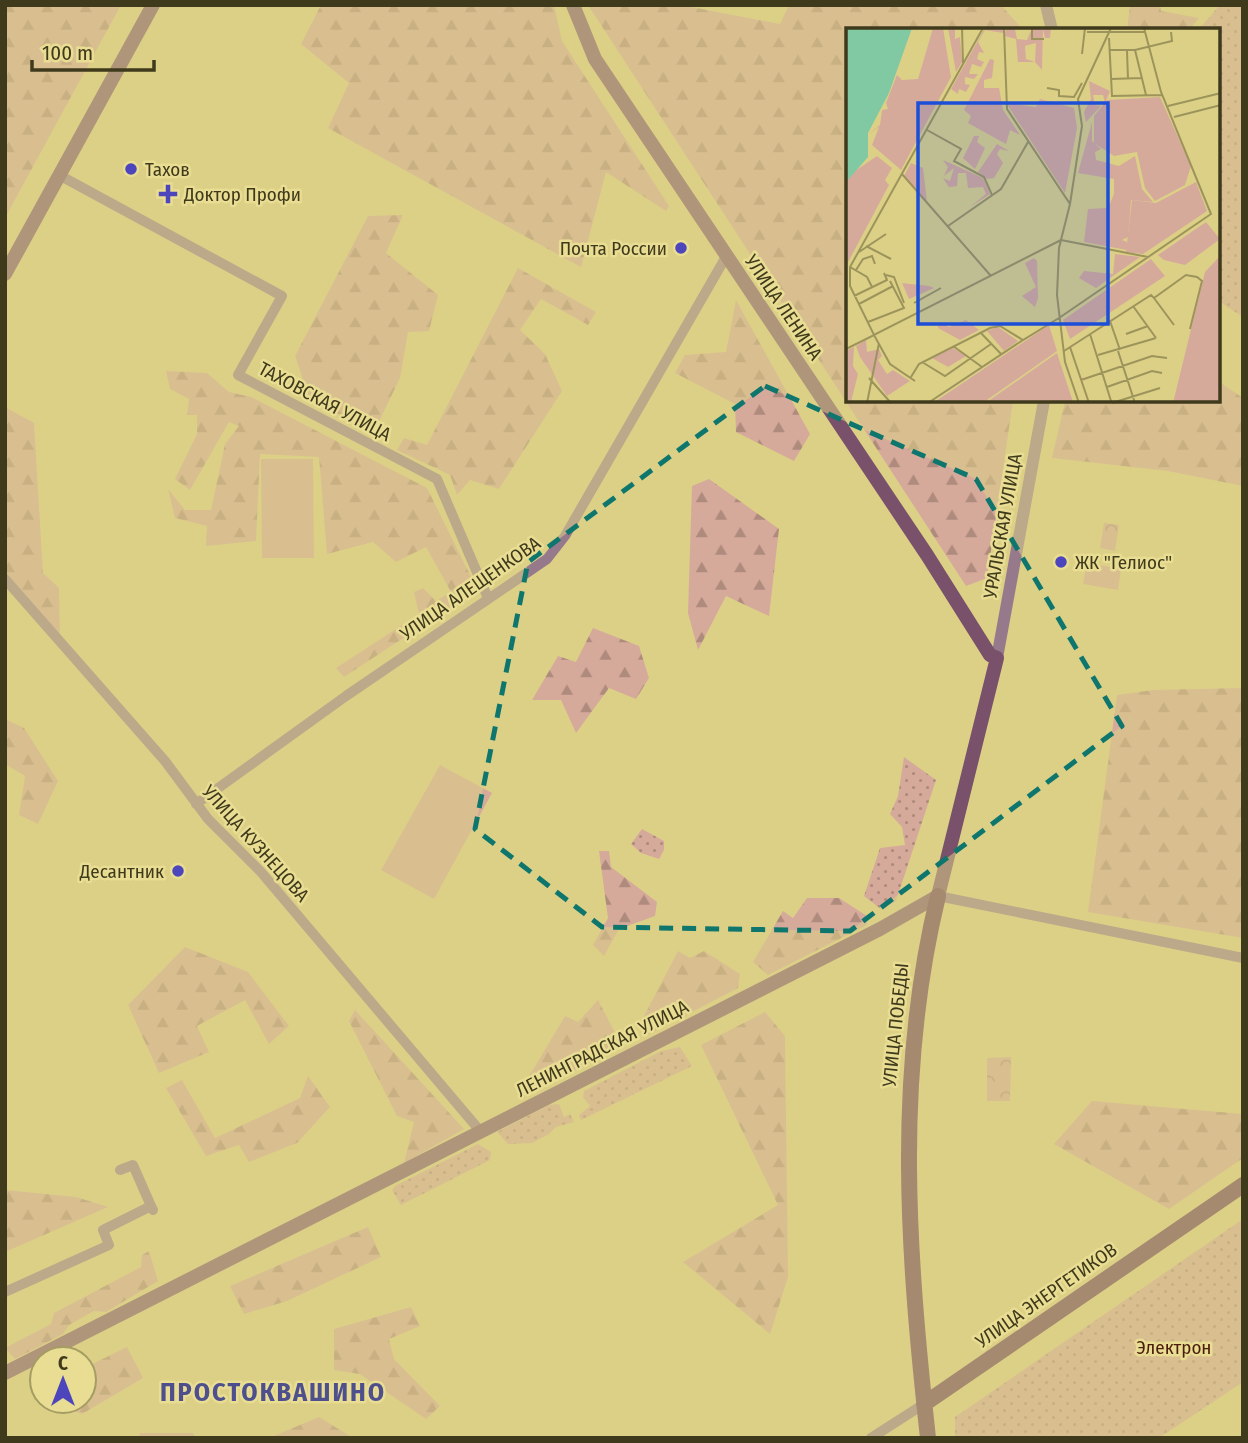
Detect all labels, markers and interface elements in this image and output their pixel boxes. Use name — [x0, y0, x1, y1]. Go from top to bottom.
scale bar — [32, 28, 154, 72]
inset map — [846, 28, 1220, 402]
text: 100 m — [42, 40, 93, 66]
place label: Тахов — [145, 158, 190, 181]
marker: Тахов — [123, 161, 139, 177]
place label: Доктор Профи — [183, 183, 301, 206]
marker: Доктор Профи — [158, 184, 178, 204]
place label: Почта России — [560, 237, 667, 260]
marker: Почта России — [673, 240, 689, 256]
street label: УЛИЦА ЛЕНИНА — [739, 249, 827, 364]
street label: ТАХОВСКАЯ УЛИЦА — [255, 357, 395, 446]
street label: УРАЛЬСКАЯ УЛИЦА — [978, 452, 1027, 601]
street label: УЛИЦА АЛЕЩЕНКОВА — [395, 531, 545, 646]
place label: ЖК "Гелиос" — [1075, 551, 1172, 574]
marker: ЖК "Гелиос" — [1053, 554, 1069, 570]
street label: УЛИЦА КУЗНЕЦОВА — [196, 779, 314, 906]
place label: Десантник — [79, 860, 164, 883]
marker: Десантник — [170, 863, 186, 879]
street label: УЛИЦА ПОБЕДЫ — [877, 962, 913, 1089]
street label: ЛЕНИНГРАДСКАЯ УЛИЦА — [512, 995, 692, 1102]
street label: УЛИЦА ЭНЕРГЕТИКОВ — [970, 1238, 1121, 1353]
park label: Электрон — [1136, 1336, 1212, 1359]
north arrow — [28, 1345, 98, 1415]
text: С — [58, 1352, 68, 1375]
district label: ПРОСТОКВАШИНО — [160, 1377, 386, 1408]

